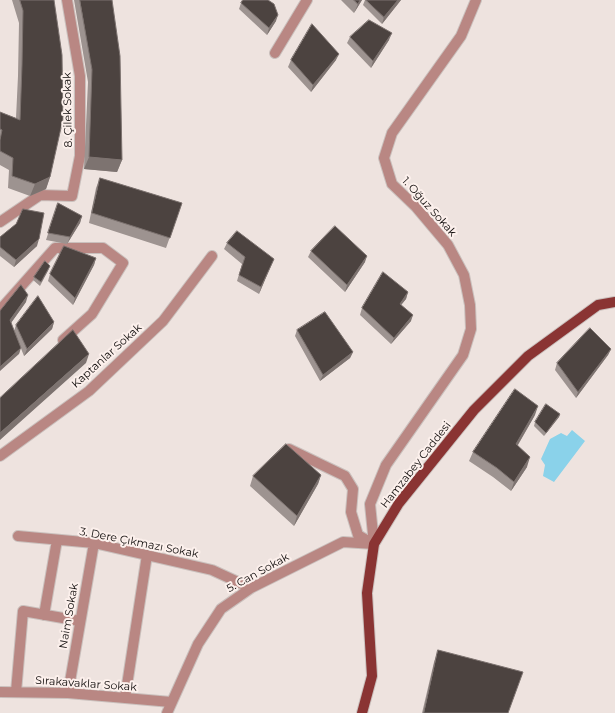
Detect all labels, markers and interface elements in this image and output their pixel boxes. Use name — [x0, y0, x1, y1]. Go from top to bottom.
street label: 8. Çilek Sokak — [61, 72, 75, 148]
street label: 1. Oğuz Sokak — [399, 175, 459, 239]
street label: Kaptanlar Sokak — [69, 321, 145, 391]
street label: Hamzabey Caddesi — [378, 419, 454, 511]
street label: 3. Dere Çıkmazı Sokak — [78, 525, 200, 561]
street label: 5. Can Sokak — [225, 550, 291, 596]
street label: Naim Sokak — [57, 582, 81, 650]
street label: Sırakavaklar Sokak — [35, 674, 137, 694]

